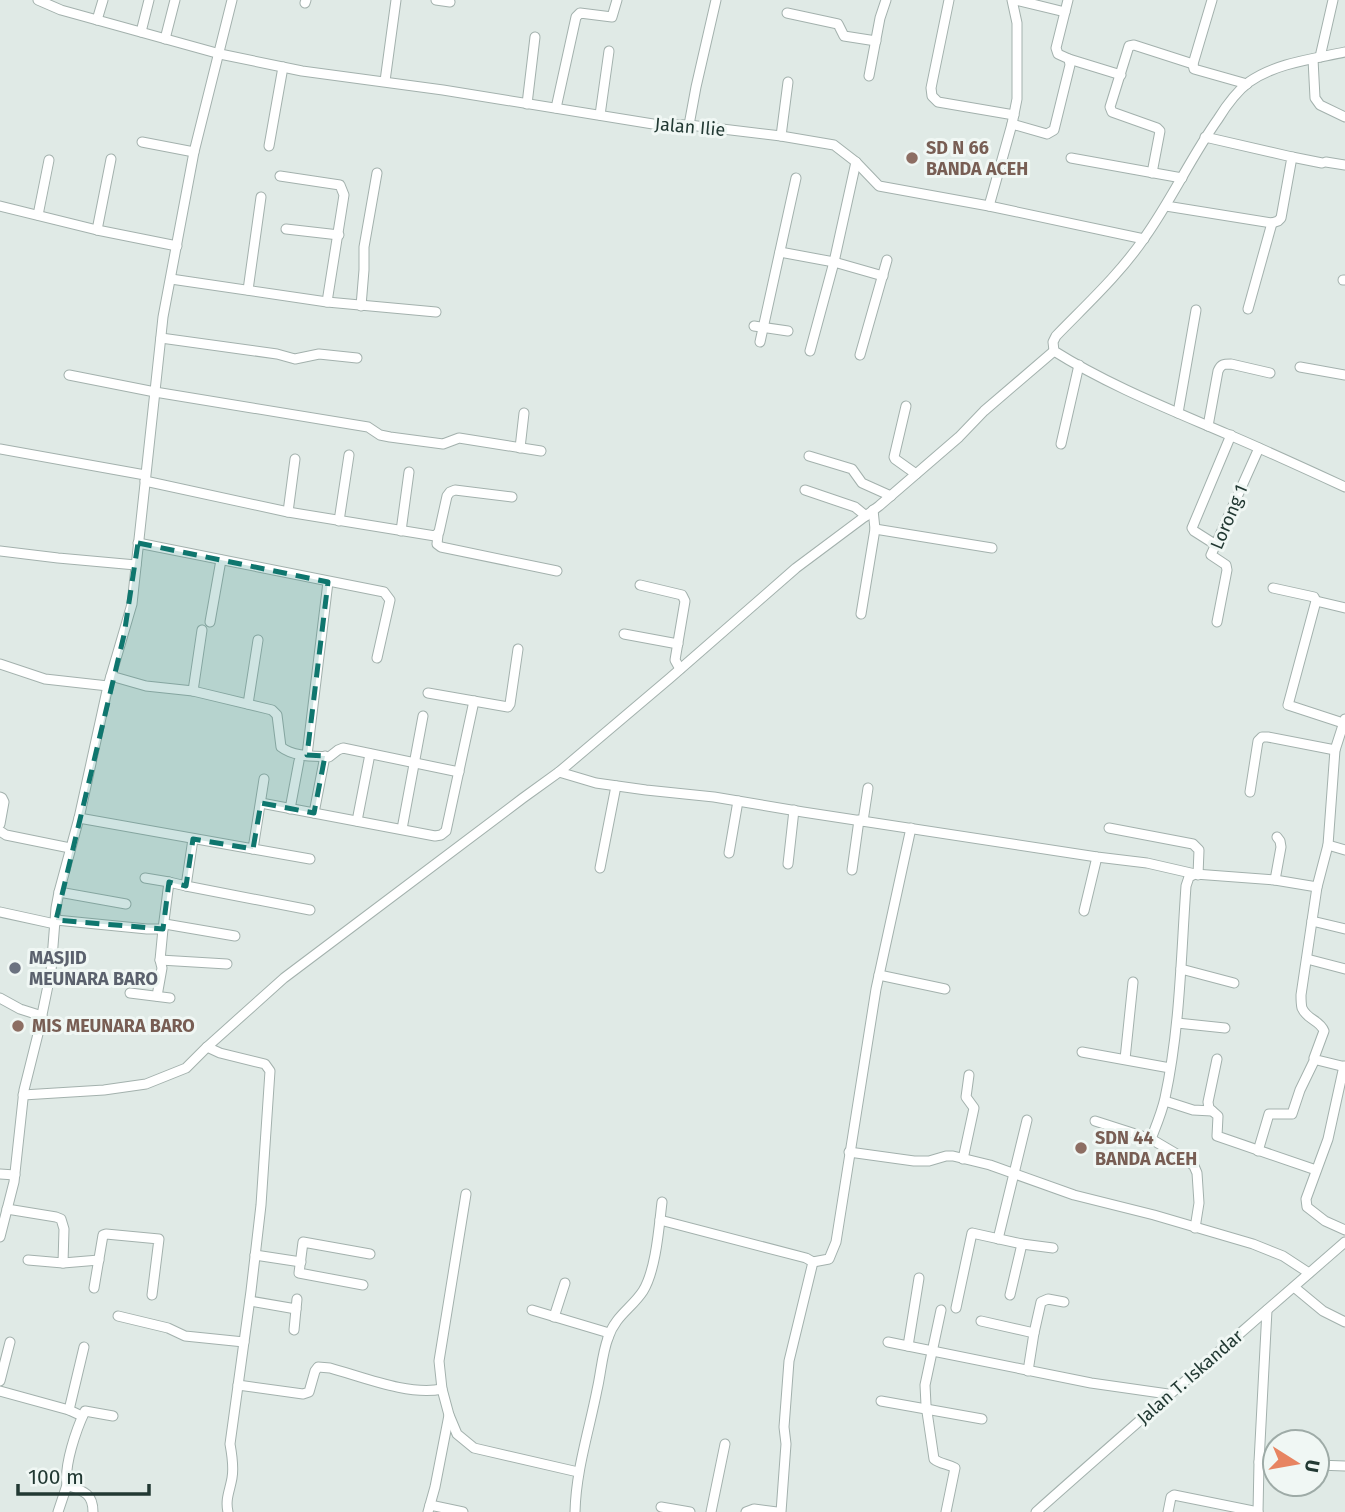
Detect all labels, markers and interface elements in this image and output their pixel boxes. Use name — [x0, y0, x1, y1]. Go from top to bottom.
street label: Jalan Ilie — [654, 113, 726, 141]
place label: SD N 66 BANDA ACEH — [926, 137, 1028, 180]
marker: SD N 66 BANDA ACEH — [904, 150, 920, 166]
street label: Lorong 1 — [1206, 481, 1252, 553]
place label: MASJID MEUNARA BARO — [29, 947, 158, 990]
marker: MASJID MEUNARA BARO — [7, 960, 23, 976]
place label: MIS MEUNARA BARO — [32, 1015, 195, 1037]
marker: MIS MEUNARA BARO — [10, 1018, 26, 1034]
place label: SDN 44 BANDA ACEH — [1095, 1127, 1197, 1170]
marker: SDN 44 BANDA ACEH — [1073, 1140, 1089, 1156]
street label: Jalan T. Iskandar — [1133, 1325, 1248, 1429]
north arrow — [1261, 1428, 1331, 1498]
scale bar — [18, 1452, 149, 1496]
text: U — [1300, 1458, 1325, 1474]
text: 100 m — [28, 1464, 84, 1490]

